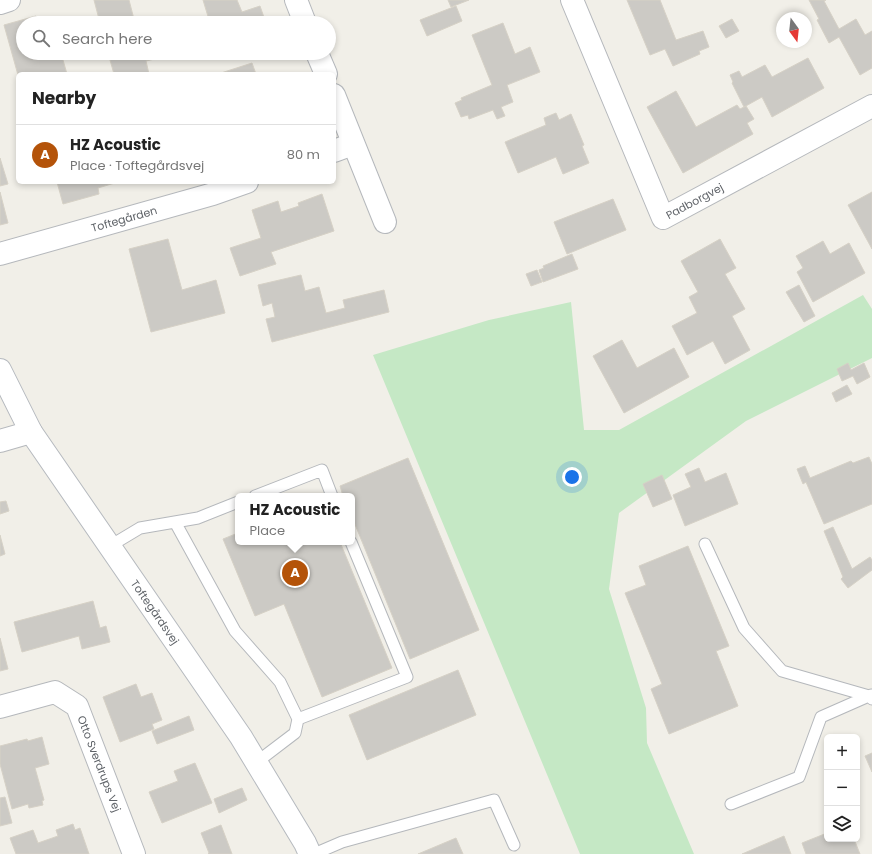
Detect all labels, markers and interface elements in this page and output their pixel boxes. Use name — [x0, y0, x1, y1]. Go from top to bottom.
north arrow — [776, 12, 812, 48]
search box — [16, 16, 336, 60]
icon: search — [30, 27, 52, 49]
text: Search here — [62, 28, 152, 49]
text: Nearby — [32, 86, 96, 110]
text: HZ Acoustic — [70, 134, 161, 155]
text: A — [40, 145, 50, 164]
text: 80 m — [287, 145, 320, 164]
text: Place · Toftegårdsvej — [70, 156, 204, 175]
street label: Padborgvej — [663, 179, 726, 223]
street label: Toftegården — [89, 202, 159, 236]
your location — [562, 467, 582, 487]
popup — [235, 493, 355, 545]
text: HZ Acoustic — [250, 499, 340, 520]
text: Place — [250, 521, 285, 540]
pin: A — [282, 558, 308, 588]
street label: Toftegårdsvej — [127, 577, 183, 648]
street label: Otto Sverdrups Vej — [73, 713, 125, 814]
map controls — [824, 734, 860, 842]
button: + — [824, 734, 860, 770]
button: − — [824, 770, 860, 806]
button: layers — [824, 806, 860, 842]

